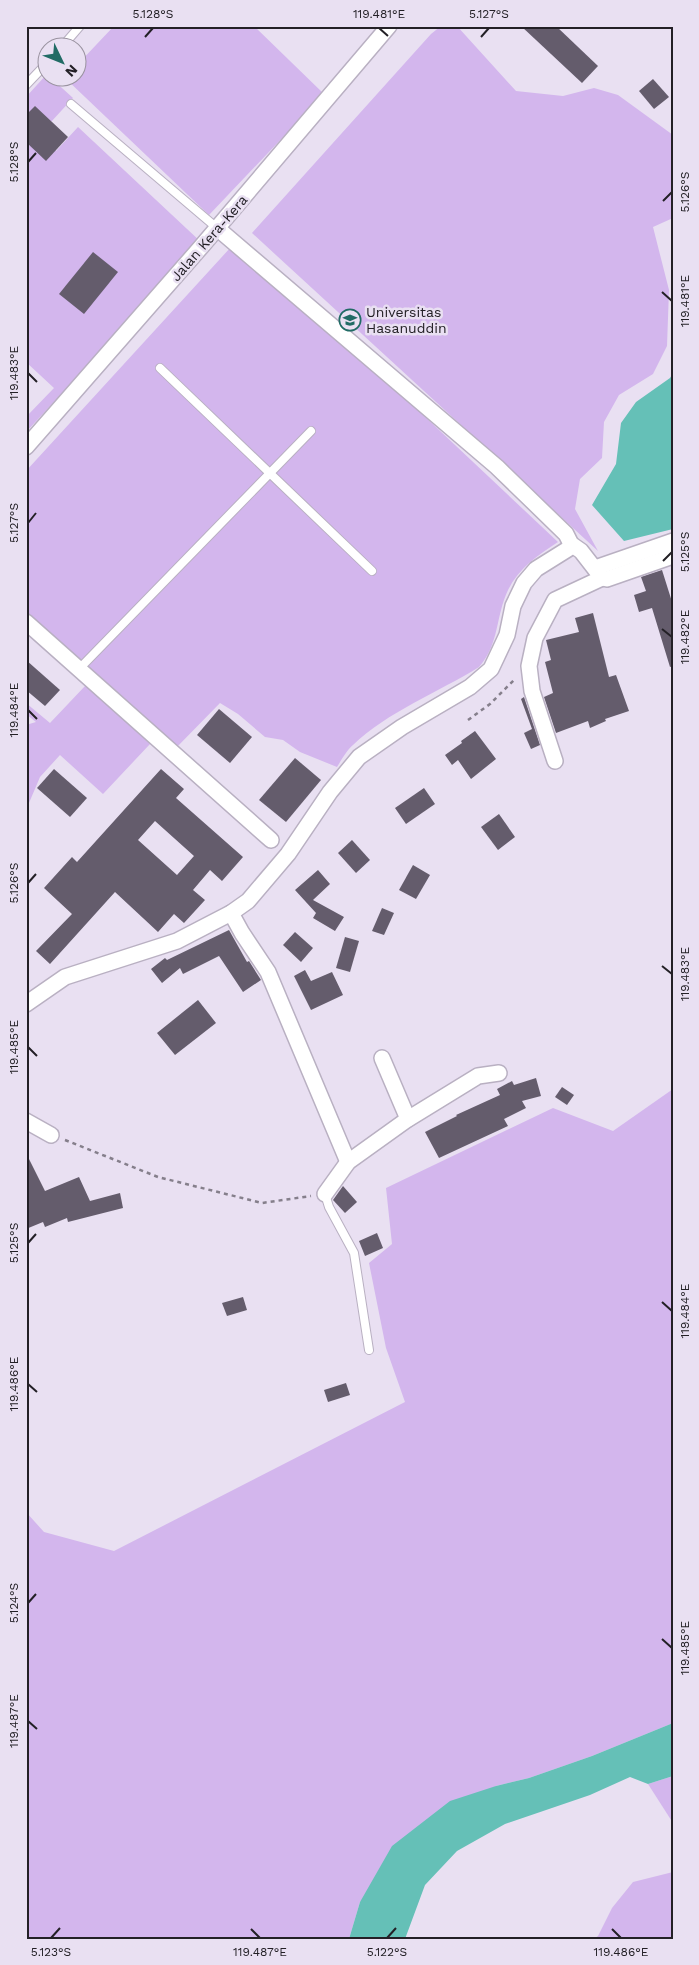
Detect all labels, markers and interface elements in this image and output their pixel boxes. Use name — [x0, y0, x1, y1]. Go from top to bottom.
text: 5.128°S — [132, 7, 174, 21]
text: 119.481°E — [353, 7, 405, 21]
text: 5.127°S — [469, 7, 509, 21]
north arrow — [38, 38, 88, 88]
text: N — [62, 62, 81, 80]
text: 5.128°S — [7, 141, 21, 183]
text: 5.126°S — [678, 172, 692, 212]
street label: Jalan Kera-Kera — [167, 192, 251, 284]
text: 119.481°E — [678, 275, 692, 327]
place label: Universitas Hasanuddin — [366, 304, 447, 336]
school or university icon: Universitas Hasanuddin — [338, 308, 362, 332]
text: 119.483°E — [7, 345, 21, 400]
text: 5.127°S — [7, 503, 21, 543]
text: 5.125°S — [678, 532, 692, 572]
text: 119.482°E — [678, 609, 692, 664]
text: 119.484°E — [7, 682, 21, 737]
text: 5.126°S — [7, 863, 21, 903]
text: 119.483°E — [678, 946, 692, 1001]
text: 119.485°E — [7, 1019, 21, 1074]
text: 5.125°S — [7, 1223, 21, 1263]
text: 119.484°E — [678, 1283, 692, 1338]
text: 119.486°E — [7, 1356, 21, 1411]
text: 5.124°S — [7, 1583, 21, 1623]
text: 119.485°E — [678, 1620, 692, 1675]
text: 119.487°E — [7, 1694, 21, 1748]
text: 5.123°S — [31, 1945, 71, 1959]
text: 119.487°E — [233, 1945, 287, 1959]
text: 5.122°S — [367, 1945, 407, 1959]
text: 119.486°E — [594, 1945, 649, 1959]

